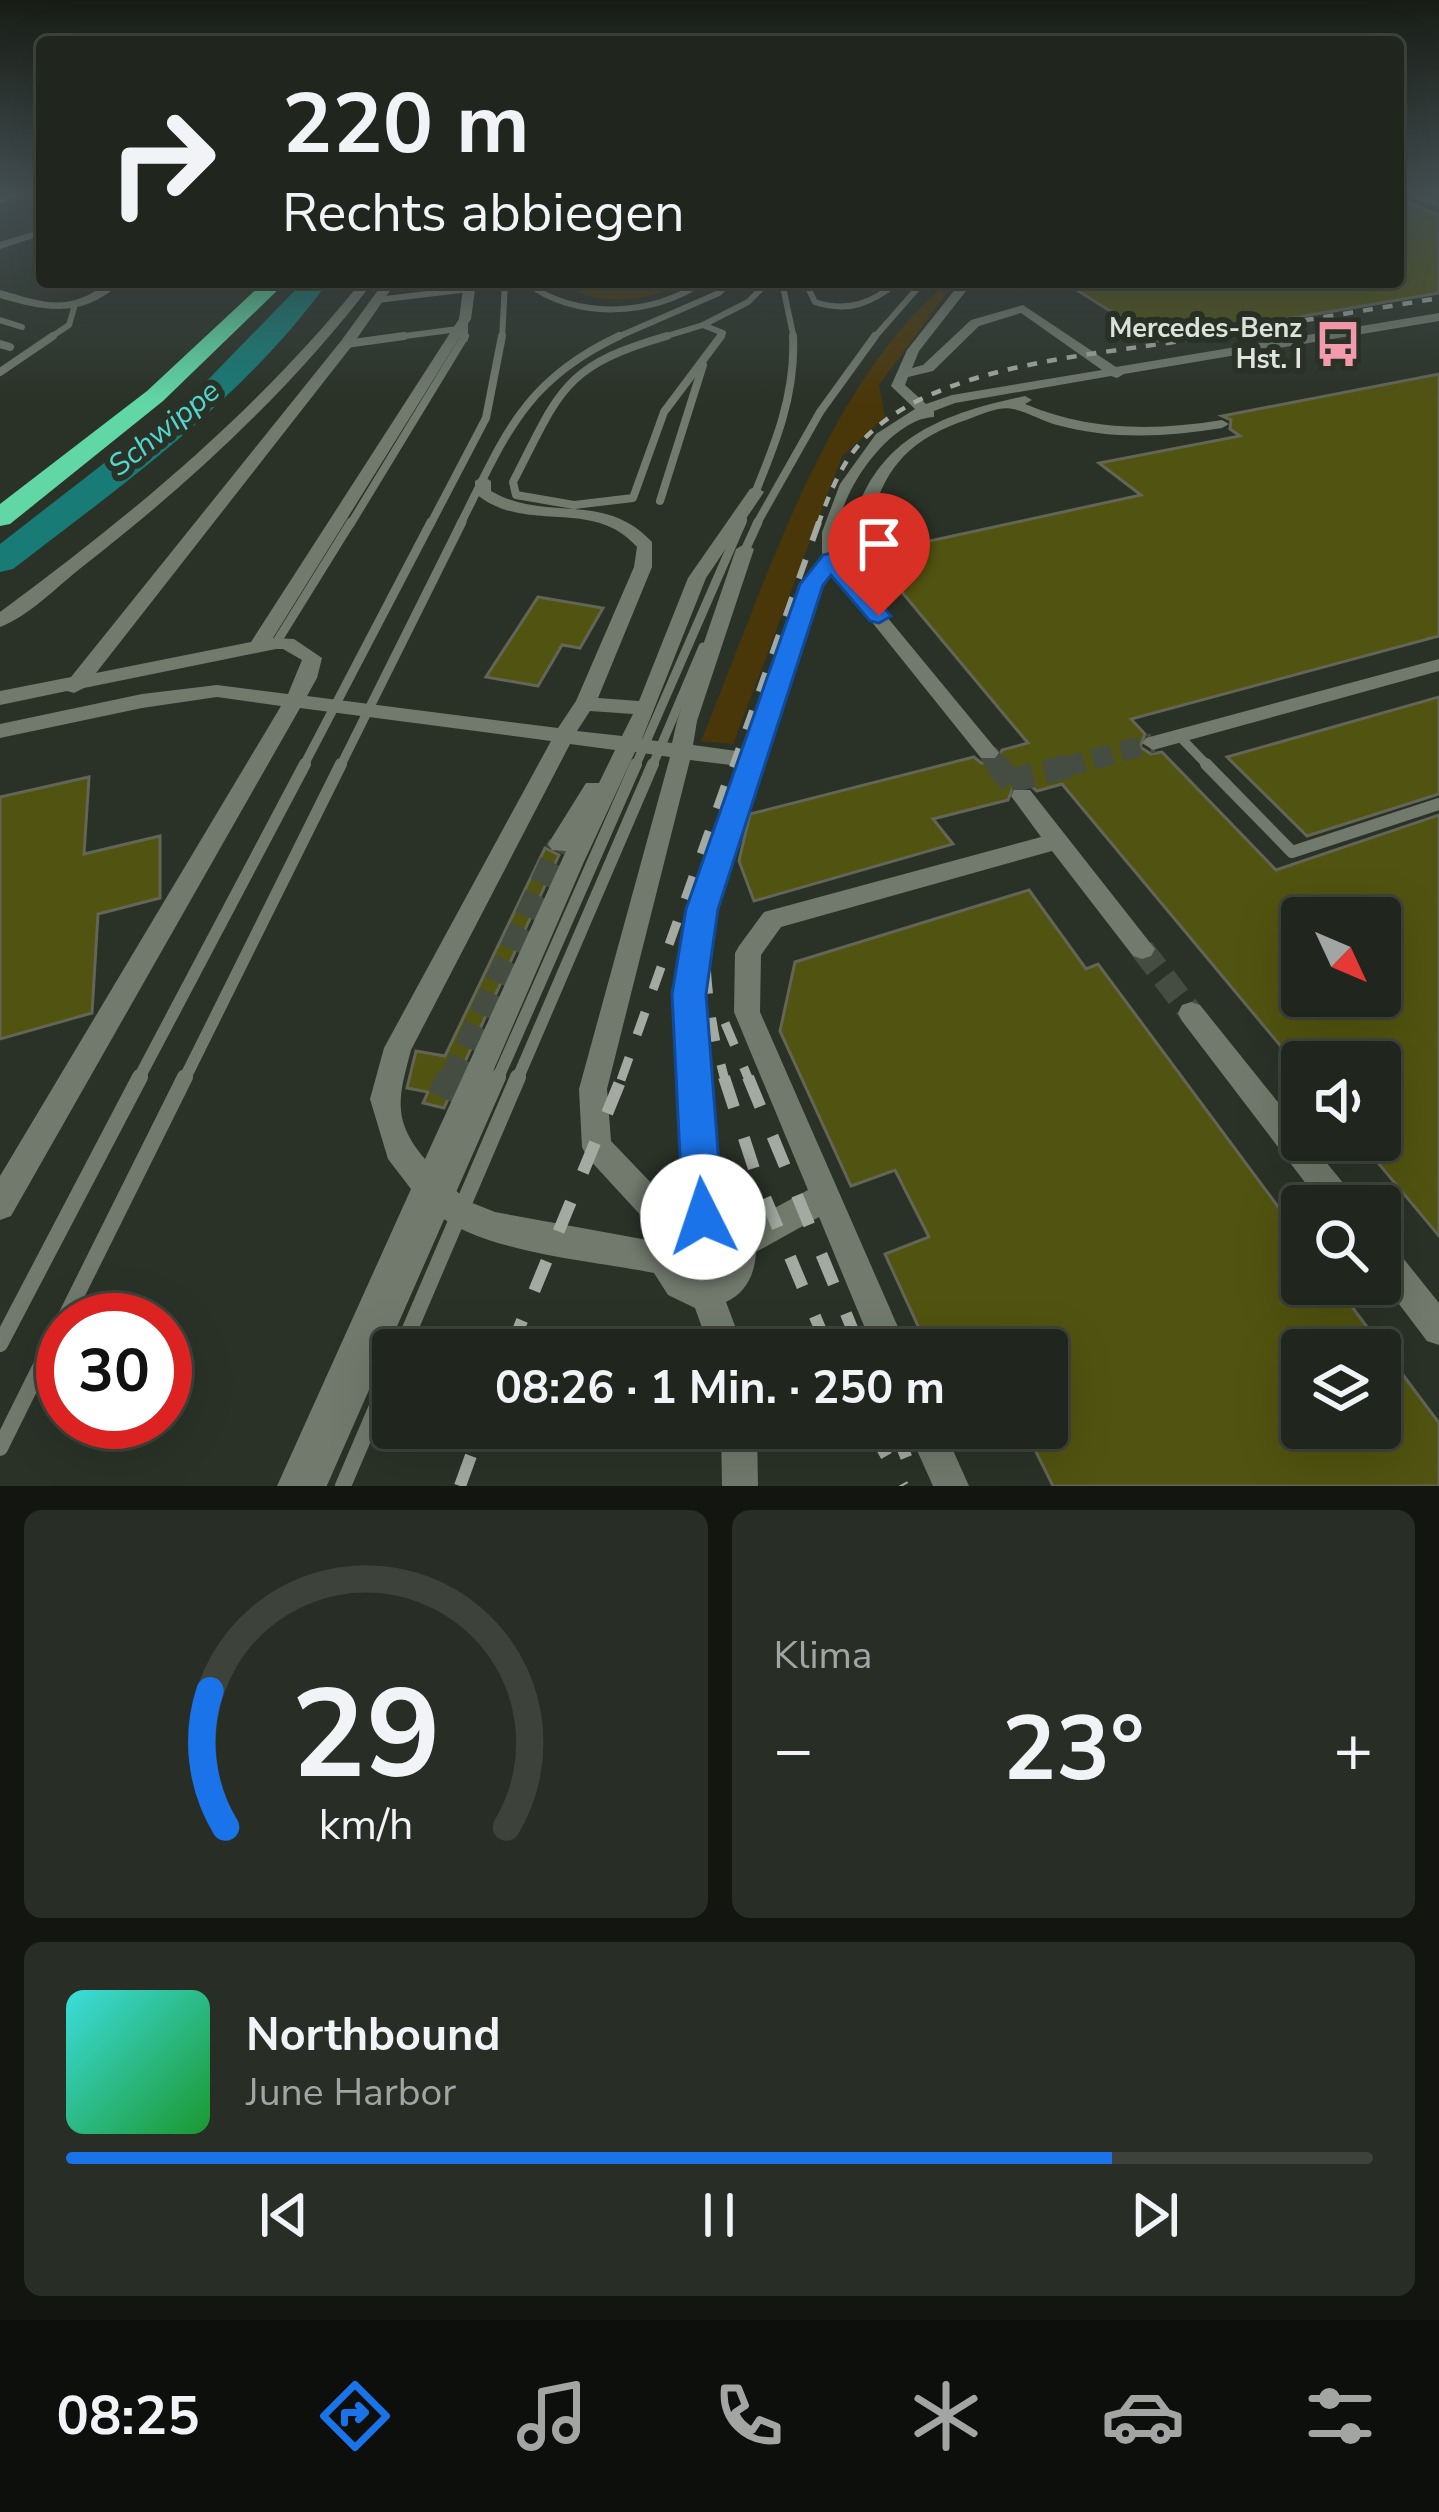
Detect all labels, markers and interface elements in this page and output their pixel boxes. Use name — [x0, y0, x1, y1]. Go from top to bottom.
text: 220 m — [282, 67, 530, 182]
icon: right — [84, 84, 240, 240]
text: Rechts abbiegen — [282, 176, 685, 250]
place label: Mercedes-Benz Hst. I — [1109, 310, 1302, 378]
bus stop icon: Mercedes-Benz Hst. I — [1313, 319, 1363, 369]
water label: Schwippe — [100, 371, 229, 486]
pin — [828, 493, 930, 616]
icon: arrive — [846, 511, 912, 577]
north arrow — [1281, 897, 1401, 1017]
map controls — [1281, 897, 1401, 1449]
button: sound — [1281, 1041, 1401, 1161]
position arrow — [640, 1154, 766, 1280]
button: search — [1281, 1185, 1401, 1305]
speed limit sign: 30 — [36, 1293, 192, 1449]
button: layers — [1281, 1329, 1401, 1449]
text: 08:26 · 1 Min. · 250 m — [495, 1358, 945, 1419]
text: Klima — [774, 1629, 873, 1682]
text: 29 — [291, 1650, 441, 1820]
text: 23° — [1002, 1688, 1144, 1811]
text: − — [774, 1705, 813, 1795]
text: + — [1333, 1705, 1373, 1795]
text: km/h — [318, 1796, 413, 1854]
text: Northbound — [246, 2005, 500, 2066]
text: June Harbor — [246, 2066, 456, 2119]
icon: previous — [251, 2182, 317, 2248]
icon: pause — [686, 2182, 752, 2248]
icon: next — [1122, 2182, 1188, 2248]
icon: directions — [313, 2374, 397, 2458]
icon: music — [510, 2374, 594, 2458]
icon: phone — [707, 2374, 791, 2458]
icon: climate — [904, 2374, 988, 2458]
icon: car — [1101, 2374, 1185, 2458]
icon: filters — [1298, 2374, 1382, 2458]
text: 08:25 — [57, 2379, 200, 2453]

